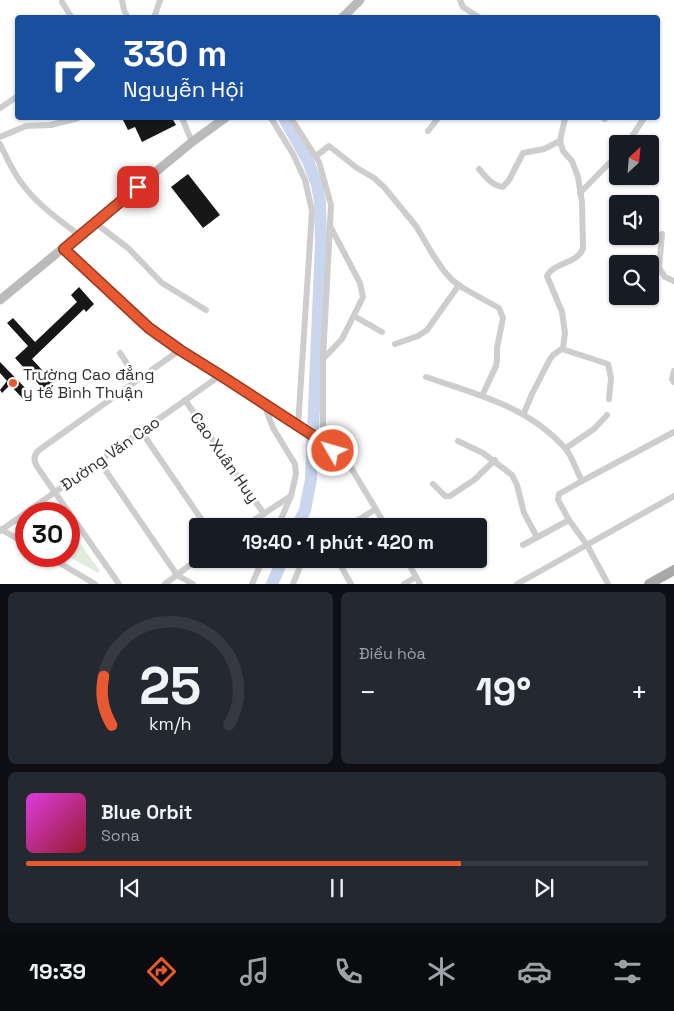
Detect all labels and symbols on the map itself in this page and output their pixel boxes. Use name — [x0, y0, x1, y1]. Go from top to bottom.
north arrow — [609, 135, 659, 185]
pin — [117, 166, 159, 208]
place label: Trường Cao đẳng y tế Bình Thuận — [23, 364, 155, 403]
marker: Trường Cao đẳng y tế Bình Thuận — [7, 377, 19, 389]
street label: Cao Xuân Huy — [186, 408, 264, 507]
street label: Đường Văn Cao — [57, 411, 164, 495]
position arrow — [306, 424, 358, 476]
speed limit sign: 30 — [15, 502, 80, 567]

